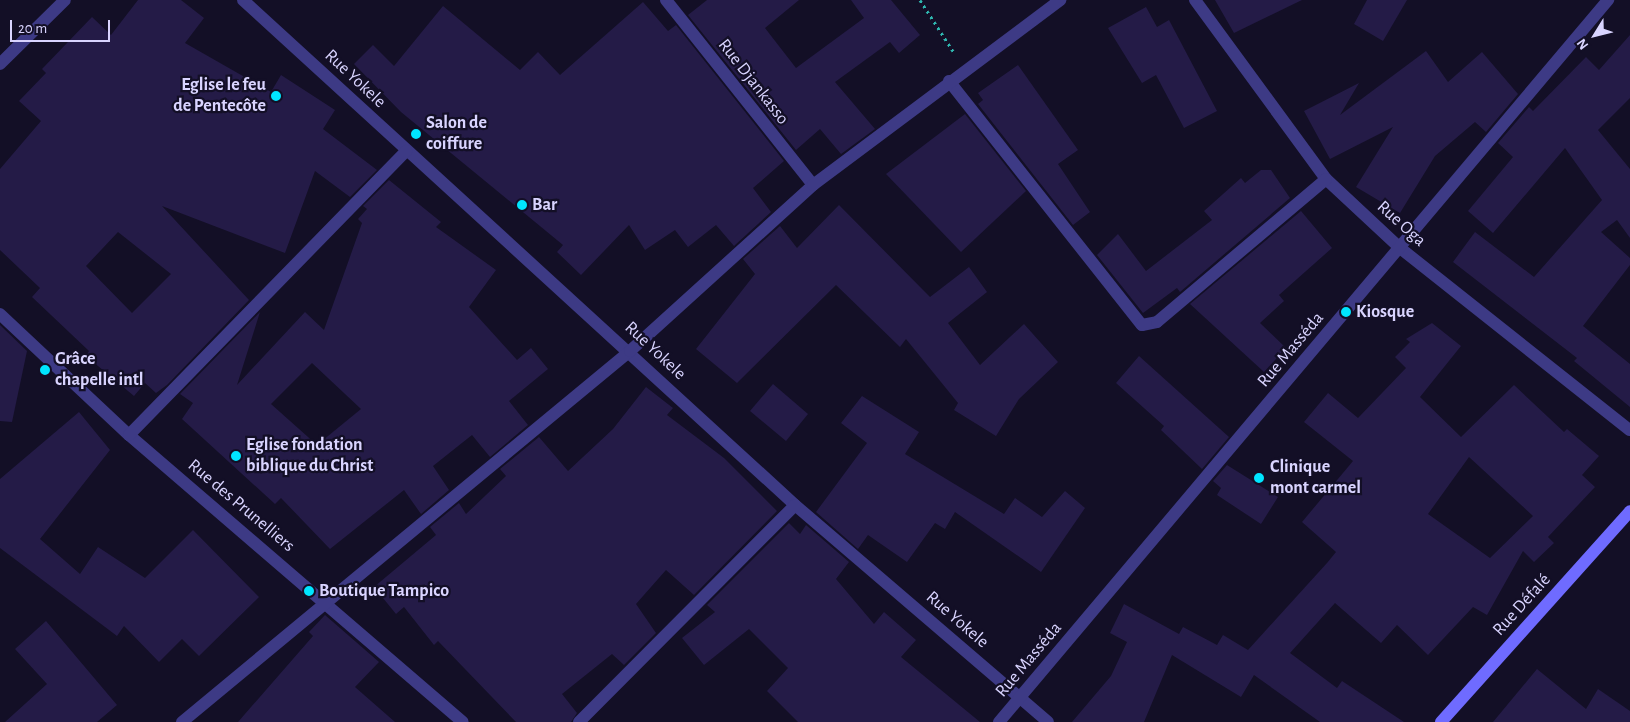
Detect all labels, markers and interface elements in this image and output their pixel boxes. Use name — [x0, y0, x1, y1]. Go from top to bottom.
scale bar — [12, 10, 112, 42]
north arrow — [1570, 10, 1620, 60]
text: 20 m — [18, 21, 47, 36]
street label: Rue Djankasso — [713, 35, 793, 129]
text: N — [1574, 36, 1591, 52]
street label: Rue Yokele — [320, 45, 390, 113]
place label: Eglise le feu de Pentecôte — [173, 75, 266, 118]
marker: Eglise le feu de Pentecôte — [270, 90, 282, 102]
place label: Salon de coiffure — [426, 113, 487, 156]
marker: Salon de coiffure — [410, 128, 422, 140]
place label: Bar — [532, 194, 557, 216]
street label: Rue Oga — [1372, 196, 1430, 252]
marker: Bar — [516, 199, 528, 211]
place label: Kiosque — [1356, 301, 1414, 323]
marker: Kiosque — [1340, 306, 1352, 318]
street label: Rue Masséda — [1253, 308, 1329, 392]
street label: Rue Yokele — [620, 317, 690, 385]
place label: Grâce chapelle intl — [55, 349, 144, 392]
marker: Grâce chapelle intl — [39, 364, 51, 376]
place label: Eglise fondation biblique du Christ — [246, 435, 373, 478]
marker: Eglise fondation biblique du Christ — [230, 450, 242, 462]
street label: Rue des Prunelliers — [183, 455, 299, 557]
place label: Clinique mont carmel — [1270, 457, 1361, 499]
marker: Clinique mont carmel — [1252, 471, 1266, 485]
street label: Rue Défalé — [1488, 569, 1556, 641]
place label: Boutique Tampico — [319, 580, 449, 602]
marker: Boutique Tampico — [303, 585, 315, 597]
street label: Rue Yokele — [921, 587, 993, 653]
street label: Rue Masséda — [991, 618, 1067, 702]

